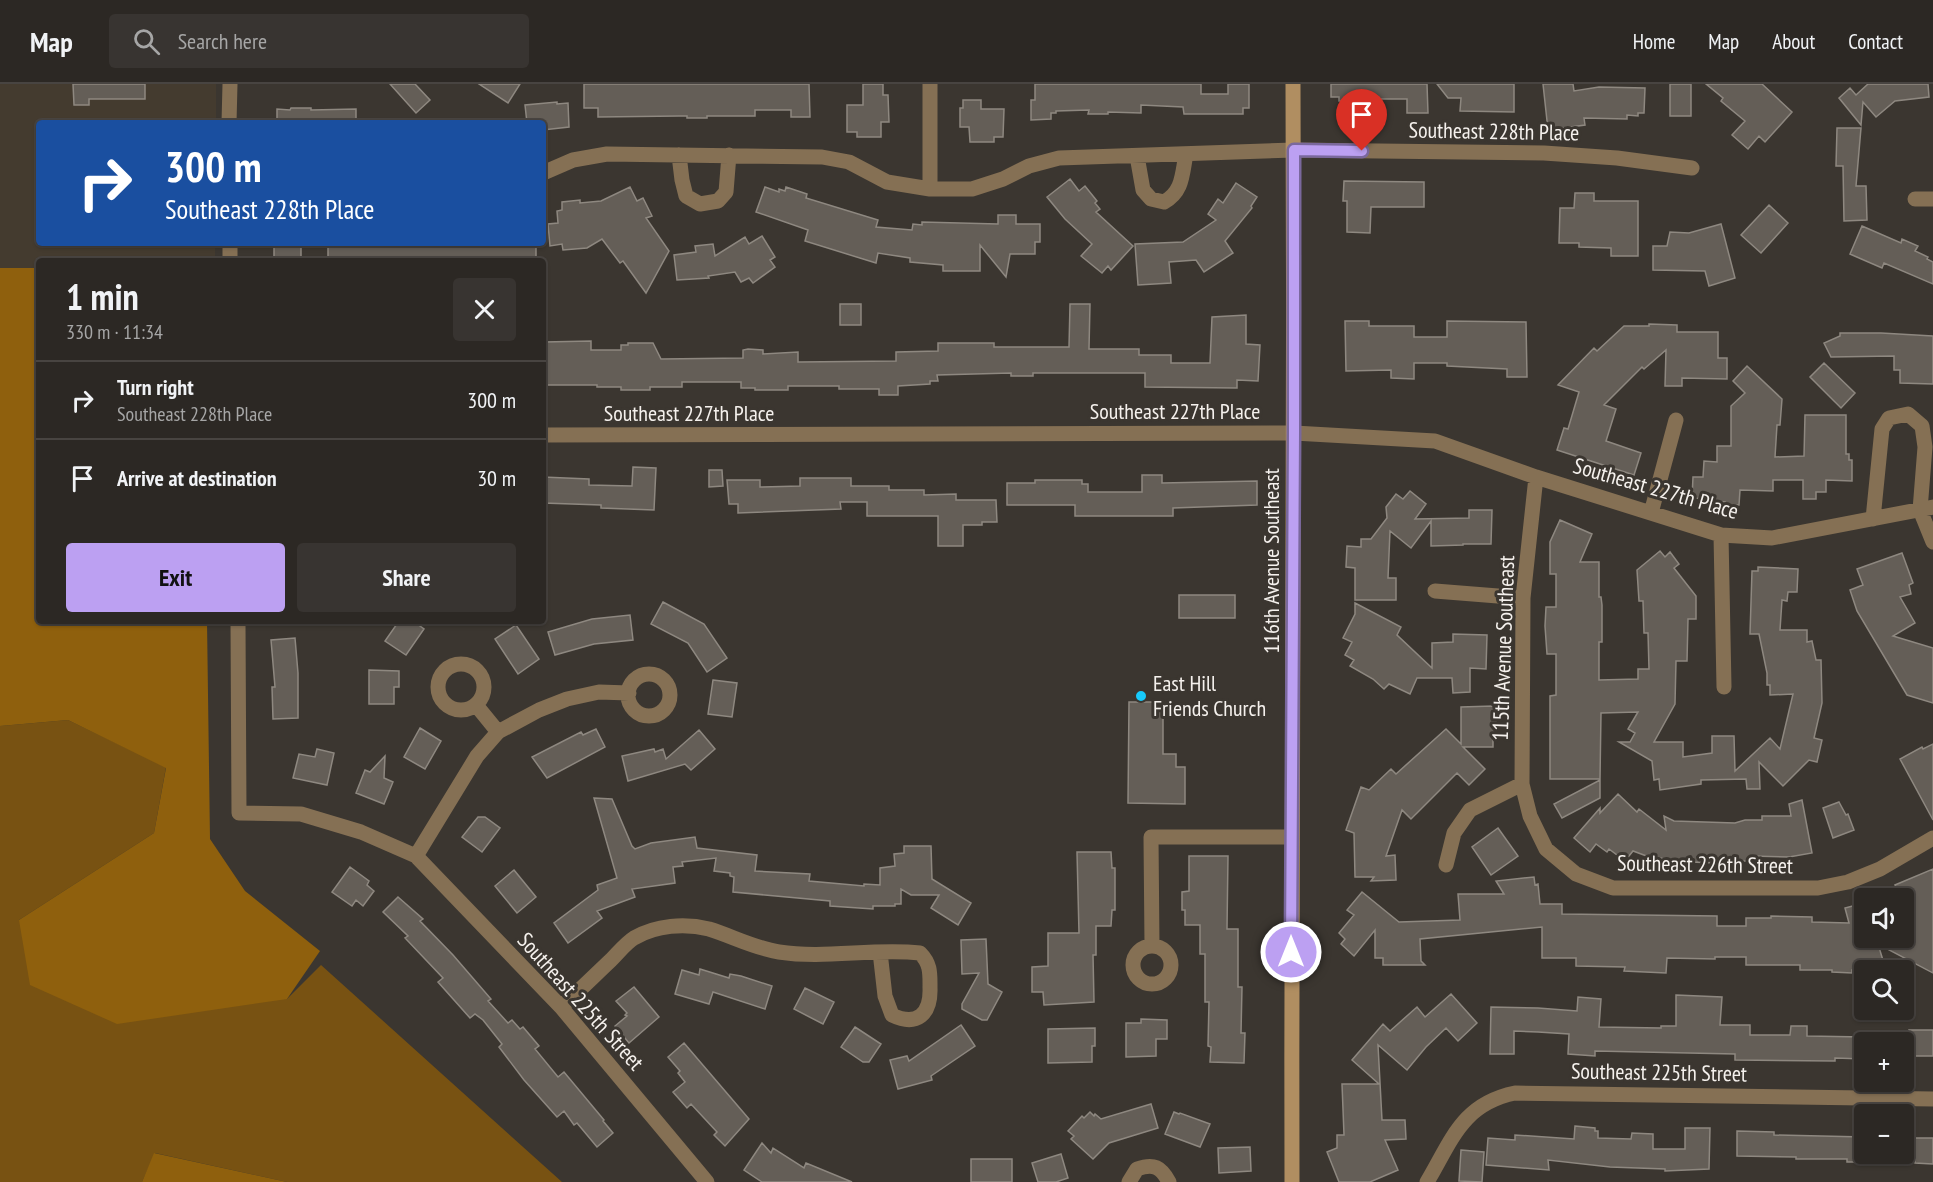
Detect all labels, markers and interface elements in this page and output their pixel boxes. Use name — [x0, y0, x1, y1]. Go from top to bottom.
search box — [109, 14, 529, 68]
text: Map — [30, 23, 73, 60]
icon: search — [130, 25, 163, 58]
text: Search here — [178, 27, 267, 55]
text: Home — [1633, 28, 1675, 55]
text: Map — [1708, 28, 1739, 55]
text: About — [1772, 28, 1815, 55]
text: Contact — [1848, 28, 1903, 55]
pin — [1336, 89, 1387, 151]
icon: arrive — [1345, 98, 1378, 131]
street label: Southeast 228th Place — [1408, 116, 1580, 146]
text: 300 m — [165, 139, 262, 194]
icon: right — [66, 144, 144, 222]
text: Southeast 228th Place — [165, 192, 375, 226]
text: 1 min — [66, 273, 139, 320]
button: close — [453, 278, 516, 341]
text: 330 m · 11:34 — [66, 319, 163, 345]
text: Turn right — [117, 373, 194, 401]
icon: right — [66, 384, 99, 417]
text: 300 m — [467, 386, 516, 414]
street label: Southeast 227th Place — [1090, 397, 1260, 425]
street label: Southeast 227th Place — [604, 399, 774, 427]
text: Southeast 228th Place — [117, 401, 272, 427]
street label: Southeast 227th Place — [1570, 451, 1742, 525]
icon: arrive — [66, 462, 99, 495]
text: Arrive at destination — [117, 464, 277, 492]
text: 30 m — [477, 464, 516, 492]
street label: 116th Avenue Southeast — [1257, 468, 1285, 654]
button: Exit — [66, 543, 285, 612]
button: Share — [297, 543, 516, 612]
street label: 115th Avenue Southeast — [1486, 555, 1520, 741]
place label: East Hill Friends Church — [1153, 669, 1266, 722]
marker: East Hill Friends Church — [1134, 689, 1148, 703]
street label: Southeast 226th Street — [1617, 848, 1793, 880]
map controls — [1854, 888, 1914, 1164]
button: sound — [1854, 888, 1914, 948]
position arrow — [1259, 920, 1323, 984]
street label: Southeast 225th Street — [512, 926, 650, 1076]
button: search — [1854, 960, 1914, 1020]
button: + — [1854, 1032, 1914, 1092]
street label: Southeast 225th Street — [1571, 1056, 1747, 1088]
button: − — [1854, 1104, 1914, 1164]

